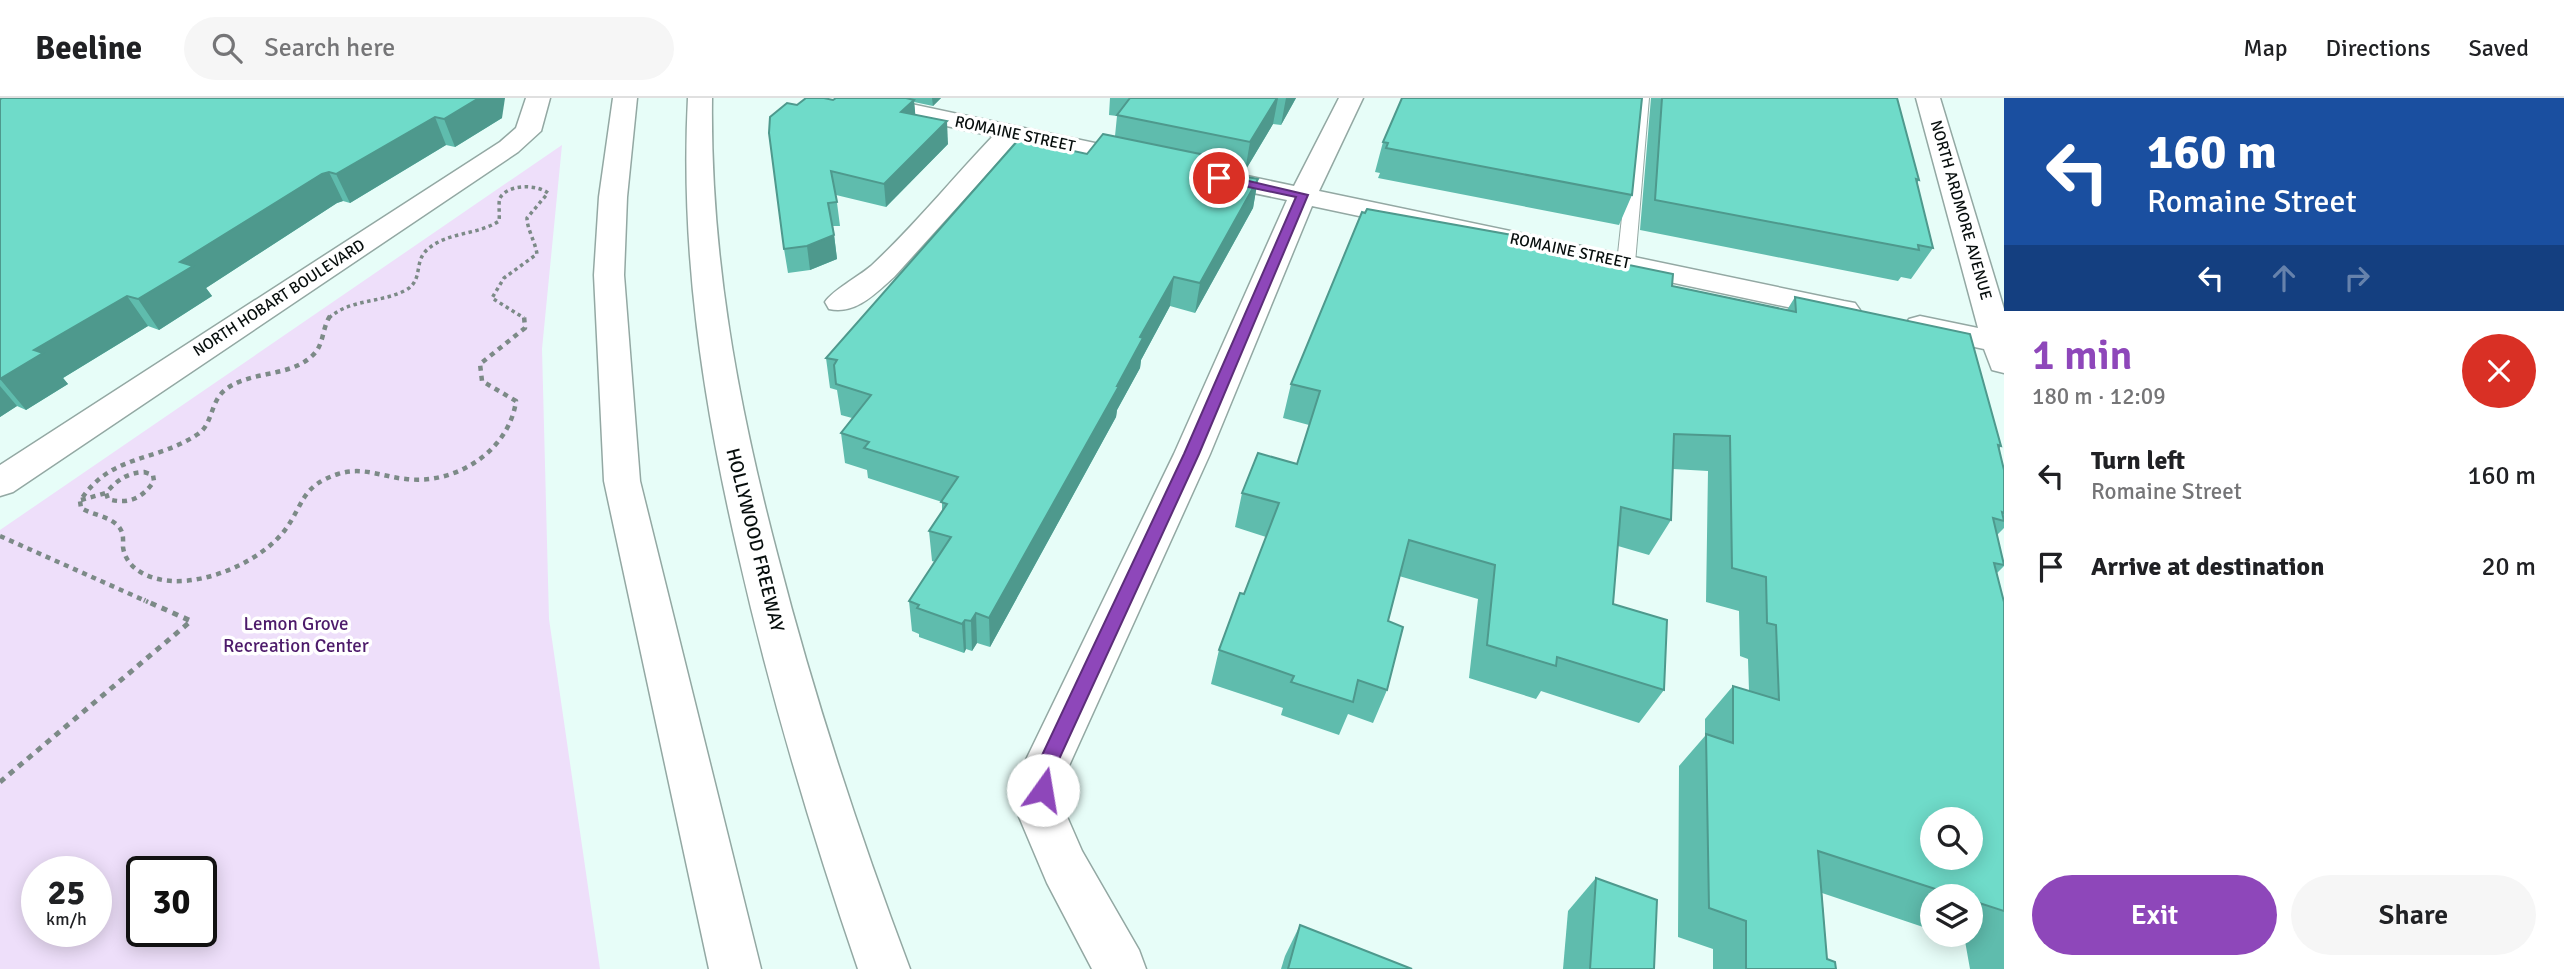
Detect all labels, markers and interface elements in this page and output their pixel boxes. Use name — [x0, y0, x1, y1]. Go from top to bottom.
search box — [184, 17, 674, 80]
text: Beeline — [35, 28, 142, 69]
icon: search — [208, 29, 246, 67]
text: Search here — [264, 32, 395, 64]
text: Map — [2243, 33, 2288, 63]
text: Directions — [2326, 33, 2431, 63]
text: Saved — [2469, 33, 2529, 63]
street label: ROMAINE STREET — [953, 111, 1077, 157]
street label: NORTH ARDMORE AVENUE — [1926, 118, 1996, 302]
text: 160 m — [2147, 122, 2277, 182]
icon: left — [2032, 126, 2123, 217]
pin — [1189, 148, 1249, 208]
icon: arrive — [1200, 159, 1238, 197]
text: Romaine Street — [2147, 182, 2357, 221]
street label: ROMAINE STREET — [1508, 228, 1632, 274]
street label: NORTH HOBART BOULEVARD — [189, 235, 369, 361]
icon: left — [2192, 259, 2230, 297]
icon: ahead — [2265, 259, 2303, 297]
icon: right — [2338, 259, 2376, 297]
text: 1 min — [2032, 330, 2133, 381]
button: close — [2462, 334, 2536, 408]
text: 180 m · 12:09 — [2032, 382, 2166, 411]
text: Turn left — [2091, 445, 2185, 477]
street label: HOLLYWOOD FREEWAY — [721, 446, 790, 635]
icon: left — [2032, 457, 2070, 495]
text: 160 m — [2467, 460, 2536, 492]
text: Romaine Street — [2091, 477, 2242, 506]
icon: arrive — [2032, 548, 2070, 586]
text: Arrive at destination — [2091, 551, 2324, 583]
text: 20 m — [2481, 551, 2536, 583]
park label: Lemon Grove Recreation Center — [223, 612, 369, 658]
position arrow — [1006, 753, 1080, 827]
map controls — [1920, 807, 1983, 947]
button: search — [1920, 807, 1983, 870]
speed limit sign: 30 — [126, 856, 217, 947]
text: 25 — [48, 871, 85, 914]
button: Exit — [2032, 875, 2277, 955]
button: Share — [2291, 875, 2536, 955]
button: layers — [1920, 884, 1983, 947]
text: km/h — [46, 908, 87, 930]

